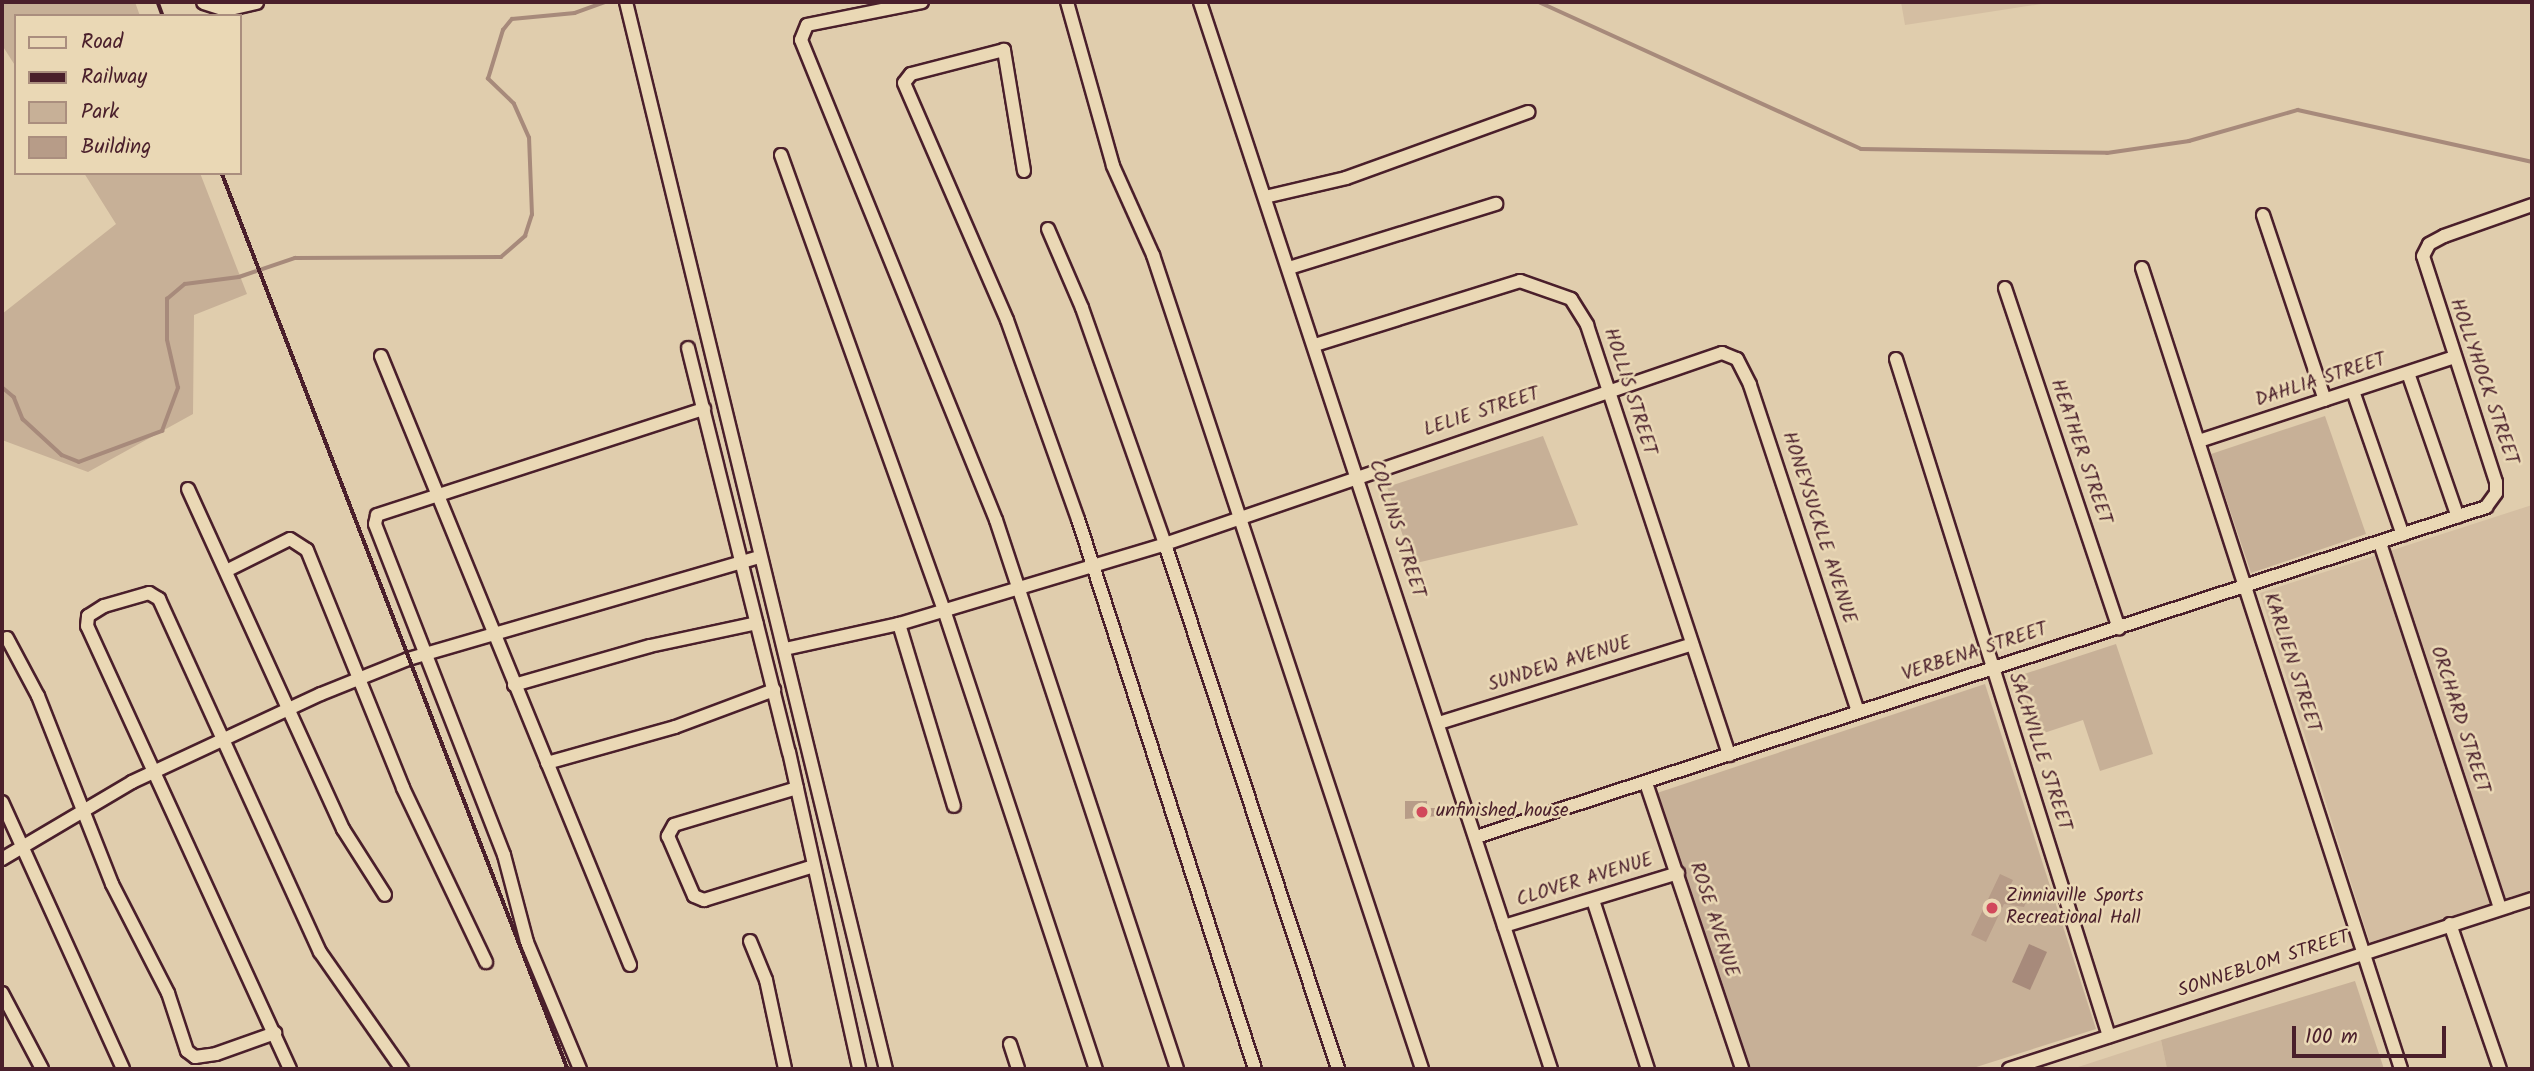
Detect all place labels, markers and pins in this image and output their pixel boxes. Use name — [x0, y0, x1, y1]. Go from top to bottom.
place label: unfinished house — [1436, 801, 1568, 823]
marker: unfinished house — [1414, 804, 1430, 820]
place label: Zinniaville Sports Recreational Hall — [2006, 886, 2144, 930]
marker: Zinniaville Sports Recreational Hall — [1984, 900, 2000, 916]

